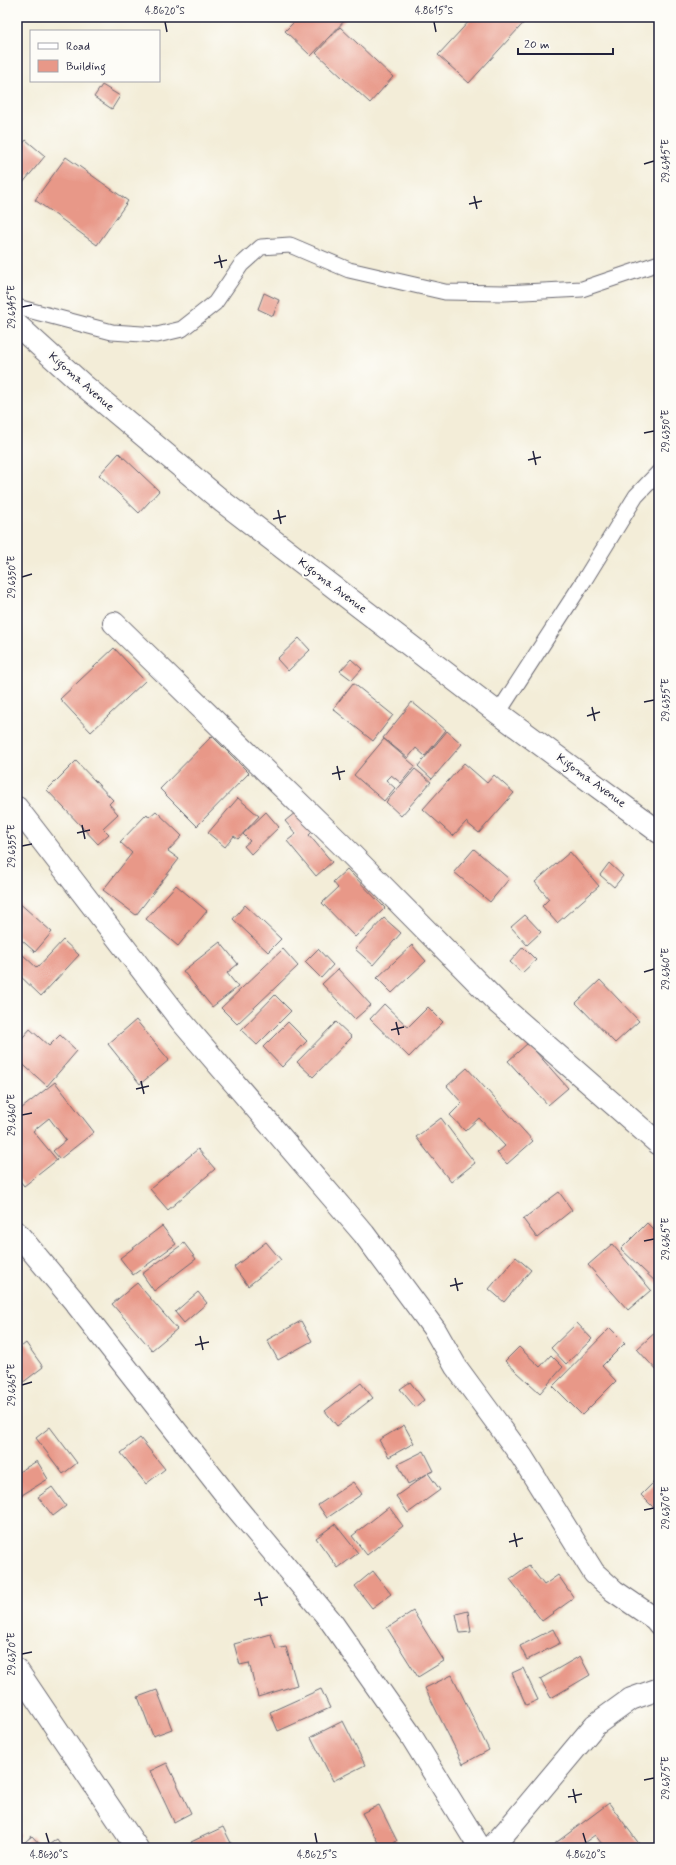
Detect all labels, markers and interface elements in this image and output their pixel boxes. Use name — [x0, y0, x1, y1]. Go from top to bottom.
text: 4.8620°S — [145, 4, 185, 18]
text: 4.8615°S — [415, 4, 454, 18]
legend — [30, 30, 160, 82]
scale bar — [518, 30, 613, 56]
text: 20 m — [524, 37, 550, 53]
text: Road — [66, 39, 90, 55]
text: Building — [66, 59, 106, 76]
text: 29.6345°E — [659, 139, 673, 183]
text: 29.6345°E — [5, 285, 19, 329]
street label: Kigoma Avenue — [44, 349, 117, 416]
text: 29.6350°E — [659, 409, 673, 452]
text: 29.6350°E — [5, 555, 19, 598]
street label: Kigoma Avenue — [294, 555, 370, 618]
text: 29.6355°E — [659, 678, 673, 722]
street label: Kigoma Avenue — [552, 750, 629, 813]
text: 29.6355°E — [5, 824, 19, 868]
text: 29.6360°E — [659, 948, 673, 990]
text: 29.6360°E — [5, 1094, 19, 1136]
text: 29.6365°E — [659, 1218, 673, 1260]
text: 29.6365°E — [5, 1364, 19, 1406]
text: 29.6370°E — [659, 1486, 673, 1529]
text: 29.6370°E — [5, 1632, 19, 1675]
text: 29.6375°E — [659, 1756, 673, 1800]
text: 4.8630°S — [30, 1848, 68, 1862]
text: 4.8625°S — [297, 1848, 338, 1862]
text: 4.8620°S — [566, 1848, 606, 1862]

